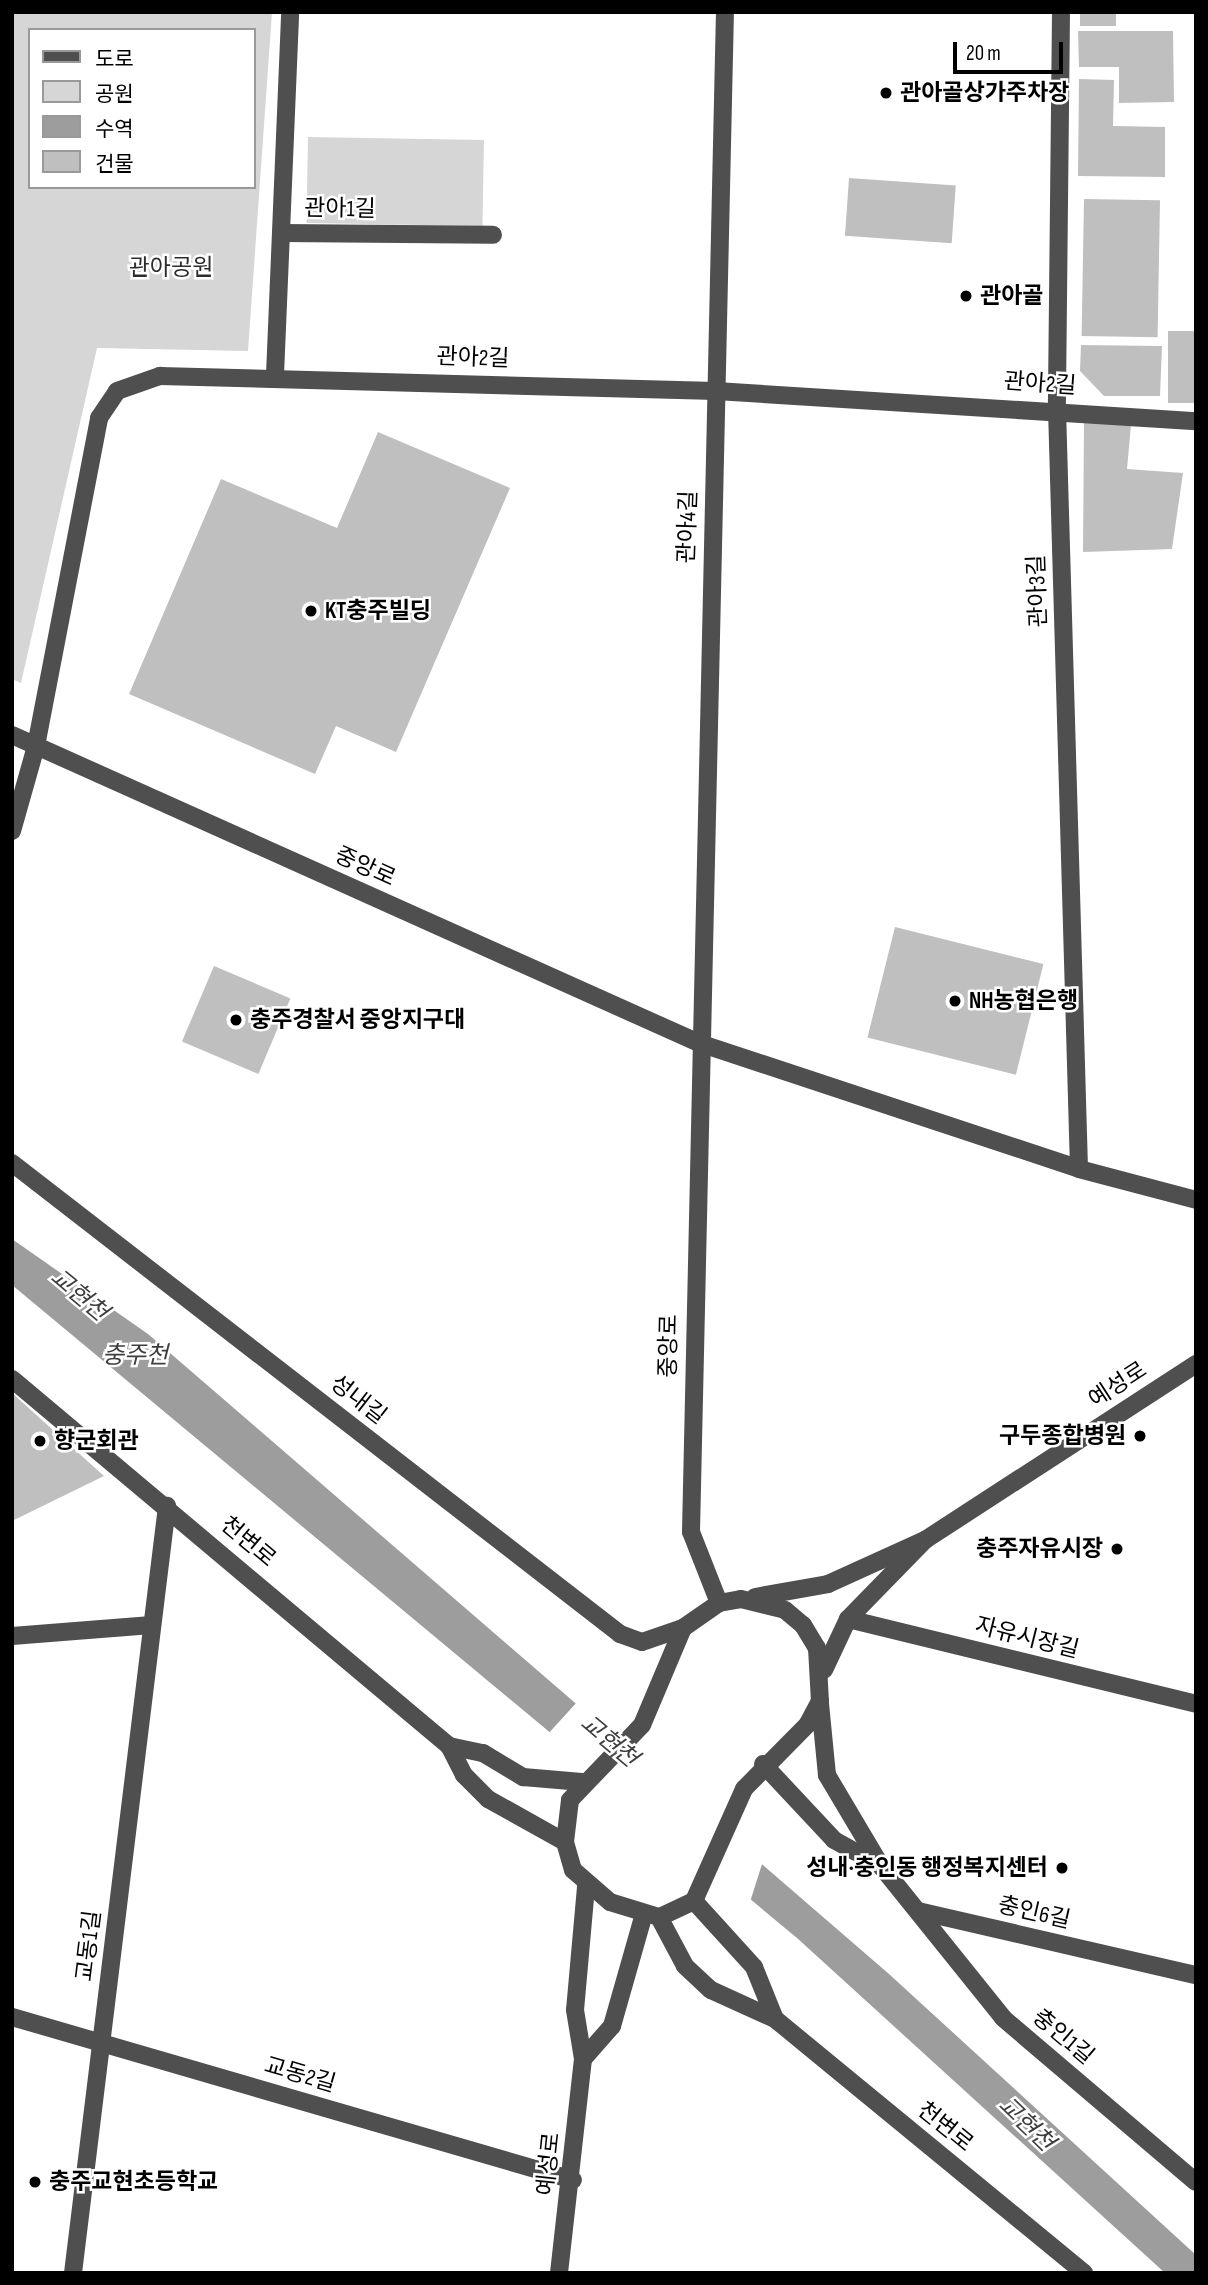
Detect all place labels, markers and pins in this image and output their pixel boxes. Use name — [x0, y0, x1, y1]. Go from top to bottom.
place label: 관아골상가주차장 — [900, 79, 1069, 107]
marker: 관아골상가주차장 — [878, 85, 894, 101]
place label: 관아골 — [980, 282, 1043, 310]
marker: 관아골 — [958, 288, 974, 304]
place label: KT충주빌딩 — [325, 597, 431, 625]
marker: KT충주빌딩 — [303, 603, 319, 619]
place label: NH농협은행 — [969, 987, 1078, 1015]
marker: NH농협은행 — [947, 993, 963, 1009]
place label: 충주경찰서 중앙지구대 — [250, 1006, 465, 1034]
marker: 충주경찰서 중앙지구대 — [228, 1012, 244, 1028]
place label: 구두종합병원 — [999, 1422, 1126, 1450]
place label: 향군회관 — [54, 1427, 139, 1455]
marker: 구두종합병원 — [1132, 1428, 1148, 1444]
marker: 향군회관 — [32, 1433, 48, 1449]
place label: 충주자유시장 — [976, 1535, 1103, 1563]
marker: 충주자유시장 — [1109, 1541, 1125, 1557]
place label: 성내·충인동 행정복지센터 — [806, 1854, 1048, 1882]
marker: 성내·충인동 행정복지센터 — [1054, 1860, 1070, 1876]
place label: 충주교현초등학교 — [49, 2168, 218, 2196]
marker: 충주교현초등학교 — [27, 2174, 43, 2190]

